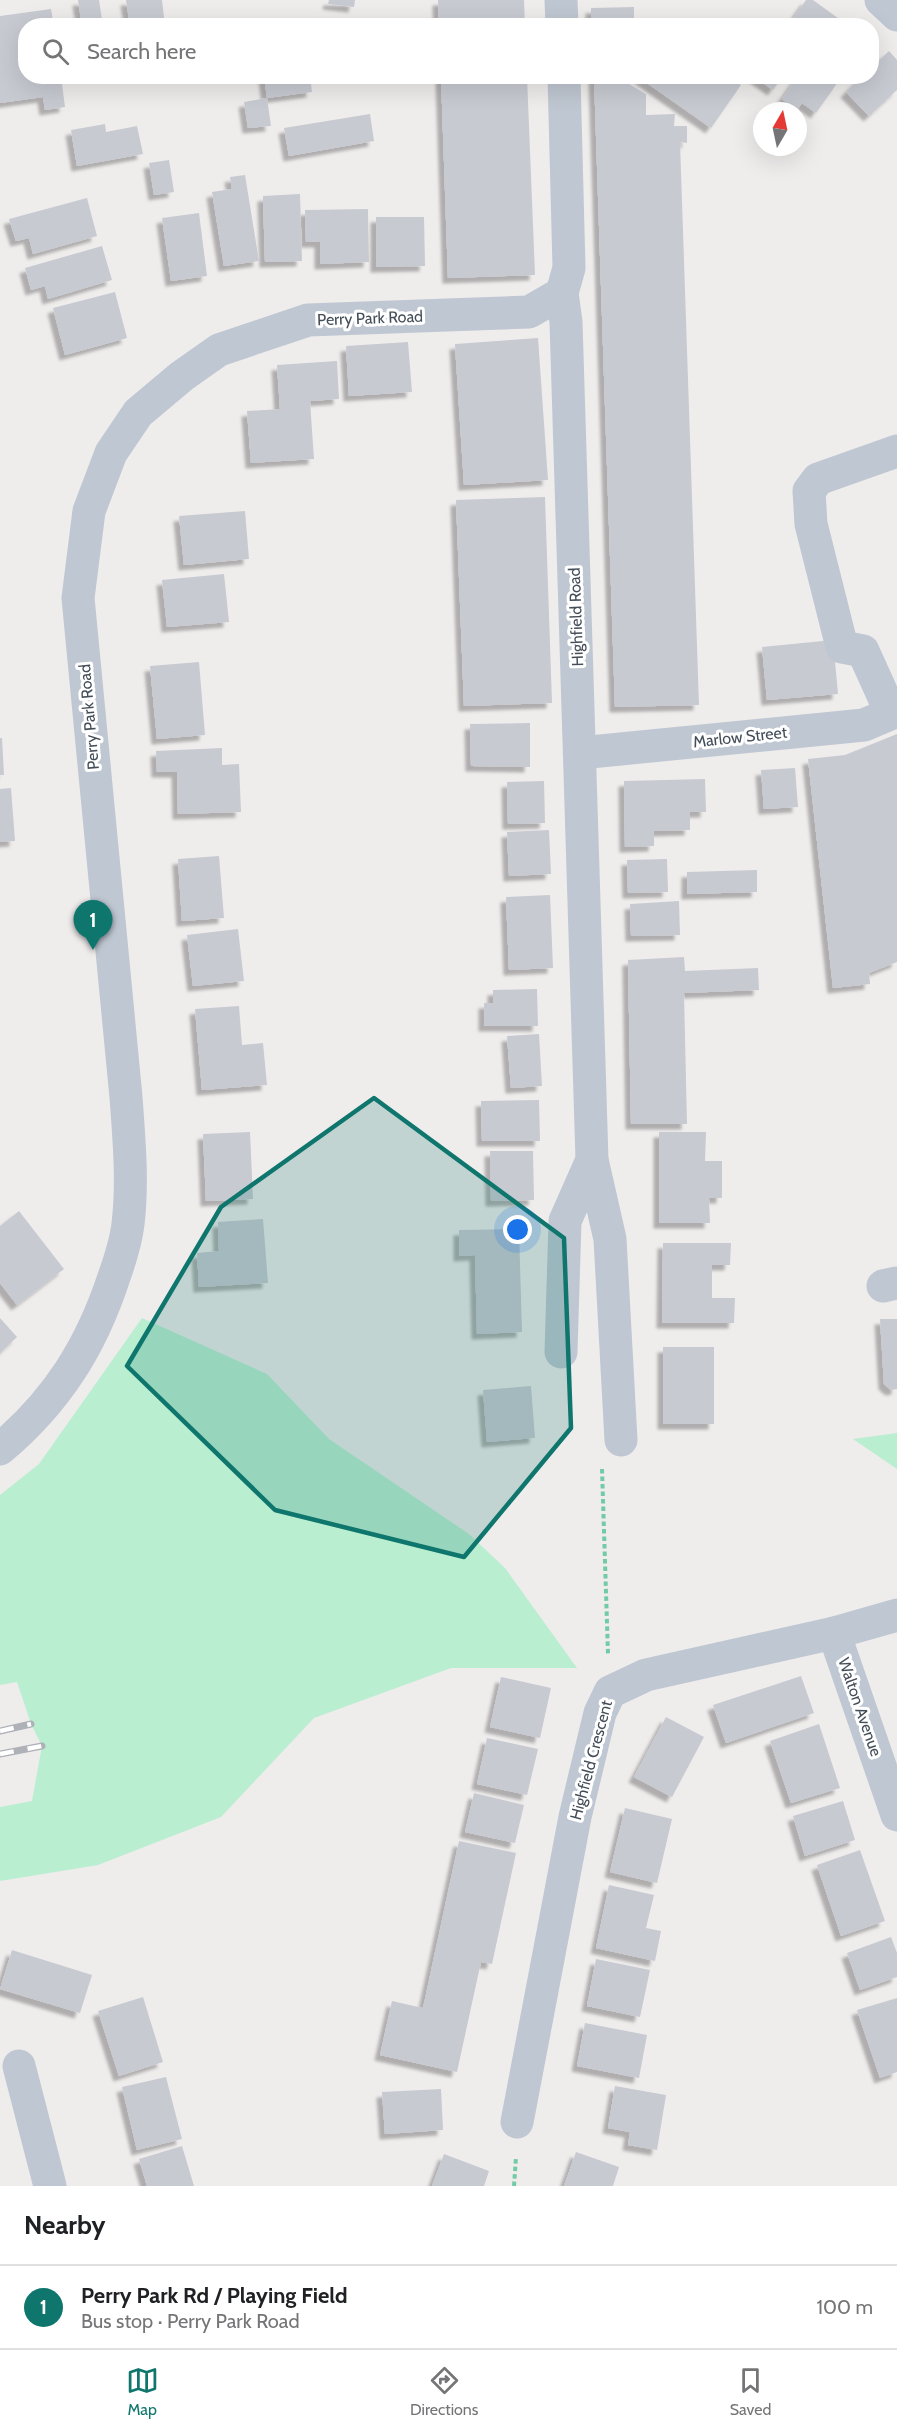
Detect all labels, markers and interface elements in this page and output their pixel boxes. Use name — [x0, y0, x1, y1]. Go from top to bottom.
search box — [18, 18, 879, 84]
icon: search — [39, 35, 72, 68]
text: Search here — [87, 38, 196, 65]
north arrow — [753, 102, 807, 156]
street label: Perry Park Road — [317, 307, 423, 329]
street label: Highfield Road — [565, 567, 587, 667]
street label: Perry Park Road — [75, 663, 103, 771]
street label: Marlow Street — [692, 723, 789, 751]
pin: 1 — [74, 900, 112, 950]
your location — [503, 1215, 532, 1244]
street label: Walton Avenue — [834, 1655, 886, 1759]
street label: Highfield Crescent — [566, 1697, 616, 1822]
text: Nearby — [24, 2209, 105, 2241]
text: Perry Park Rd / Playing Field — [81, 2282, 348, 2309]
text: 1 — [40, 2295, 47, 2319]
text: 100 m — [817, 2295, 873, 2319]
text: Bus stop · Perry Park Road — [81, 2309, 300, 2333]
tab: Map — [126, 2364, 159, 2419]
tab: Directions — [410, 2364, 478, 2419]
tab: Saved — [730, 2364, 771, 2419]

